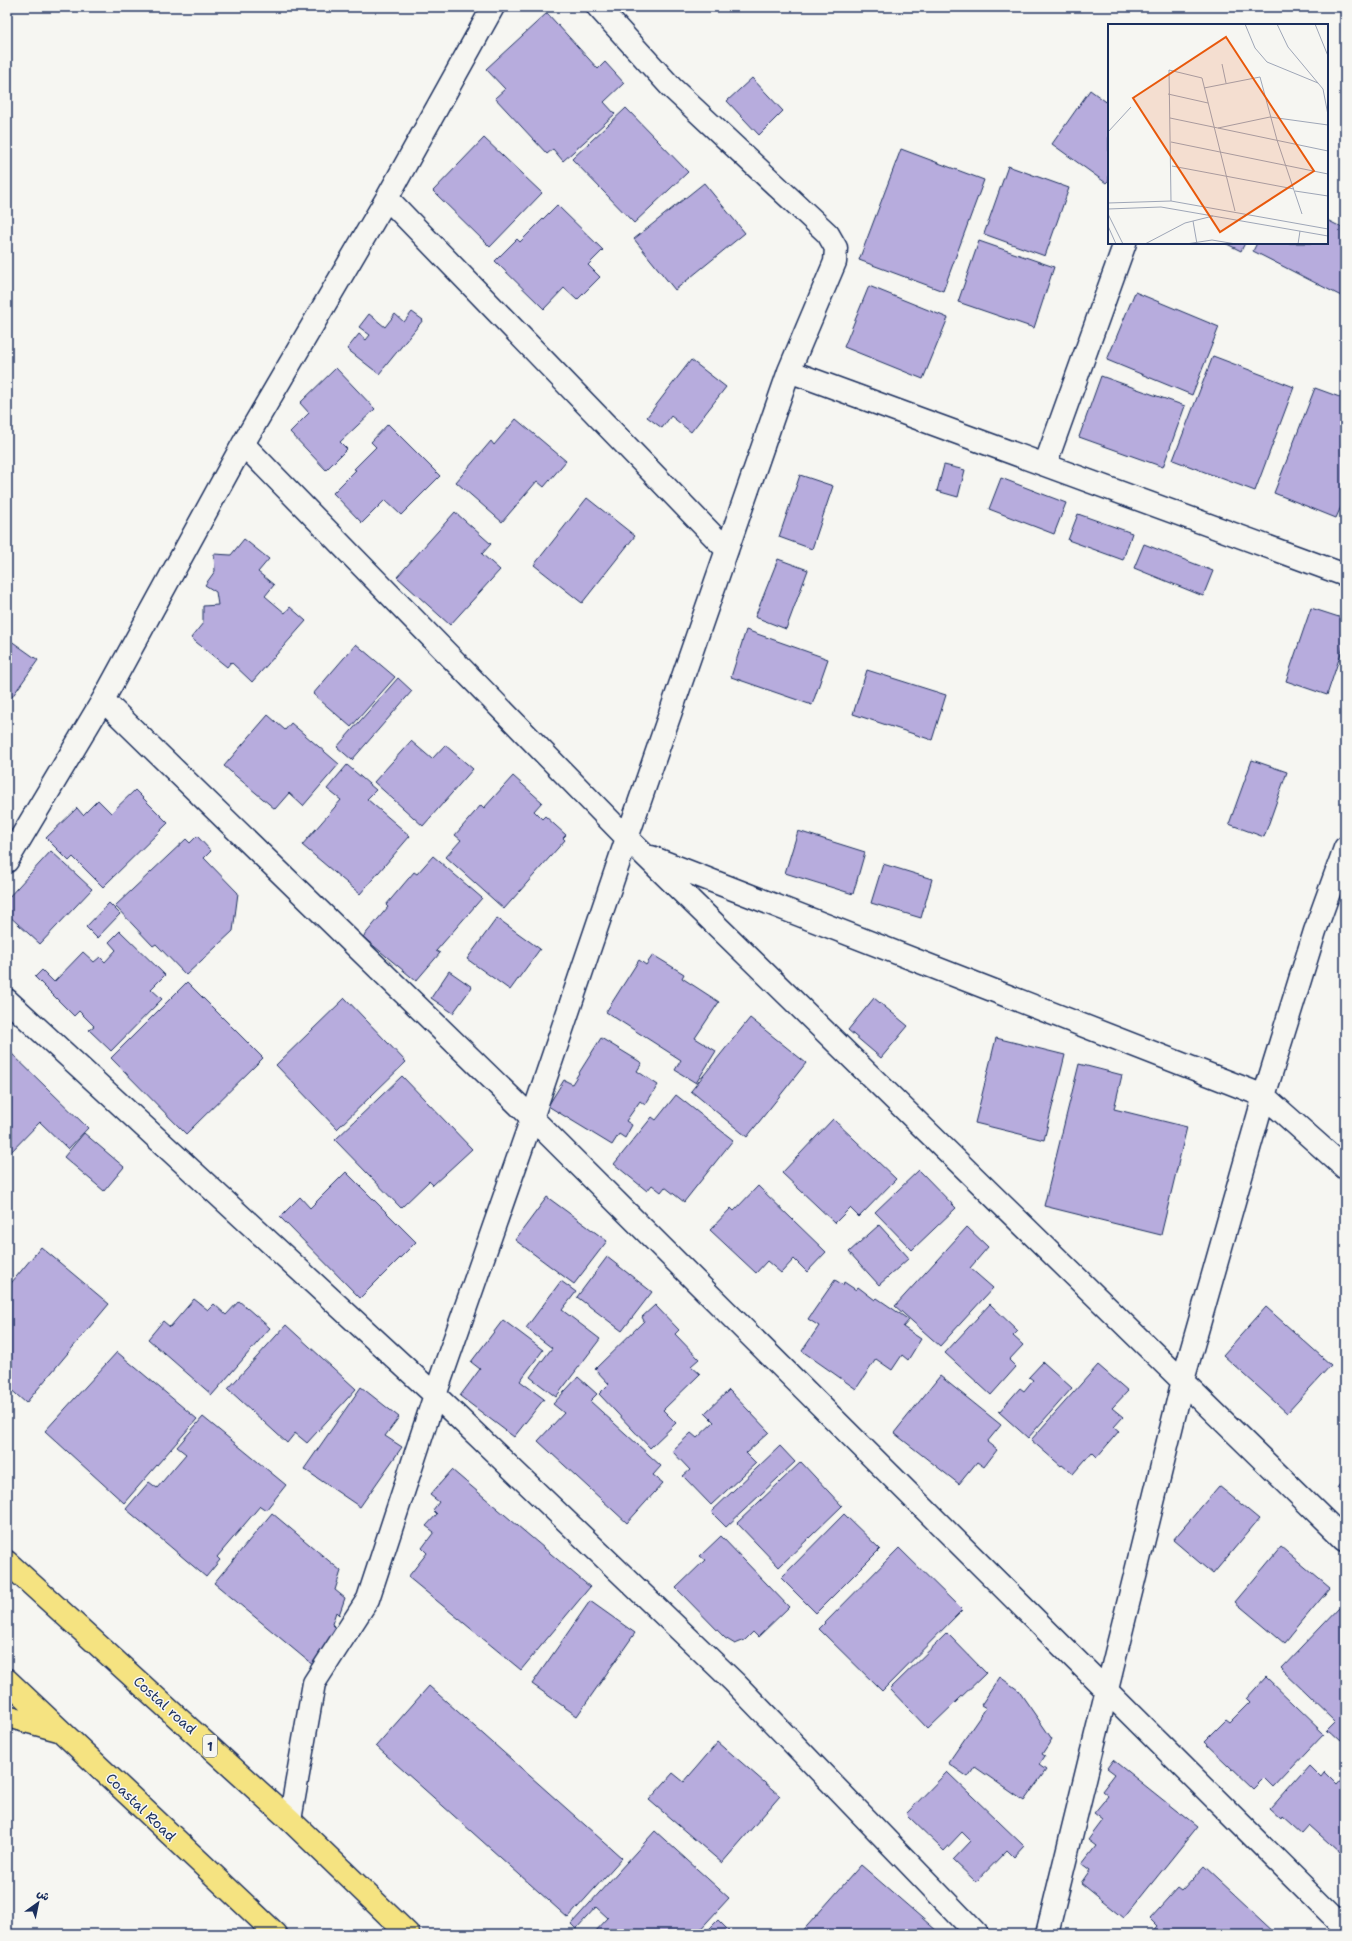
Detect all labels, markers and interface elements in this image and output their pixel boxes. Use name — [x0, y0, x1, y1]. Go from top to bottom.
inset map — [1108, 24, 1328, 244]
street label: Costal road — [130, 1672, 200, 1738]
road number: 1 — [203, 1735, 217, 1757]
street label: Coastal Road — [102, 1769, 180, 1845]
north arrow — [18, 1883, 58, 1923]
text: ش — [34, 1885, 52, 1905]

